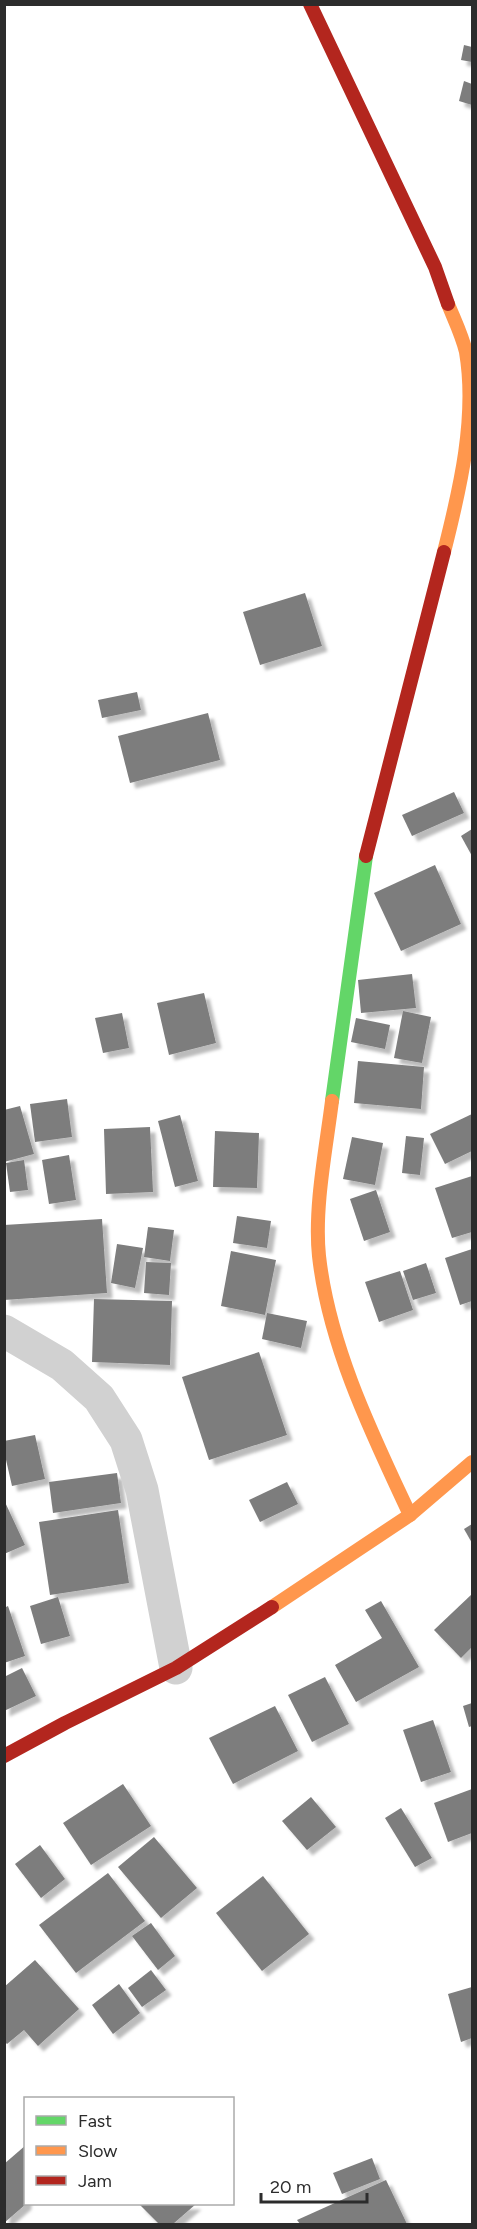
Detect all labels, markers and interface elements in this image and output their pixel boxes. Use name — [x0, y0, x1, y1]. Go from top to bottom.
legend — [24, 2097, 234, 2205]
text: Fast — [78, 2110, 112, 2132]
text: Slow — [78, 2140, 117, 2162]
scale bar — [261, 2166, 368, 2204]
text: Jam — [78, 2170, 112, 2192]
text: 20 m — [270, 2176, 311, 2198]

